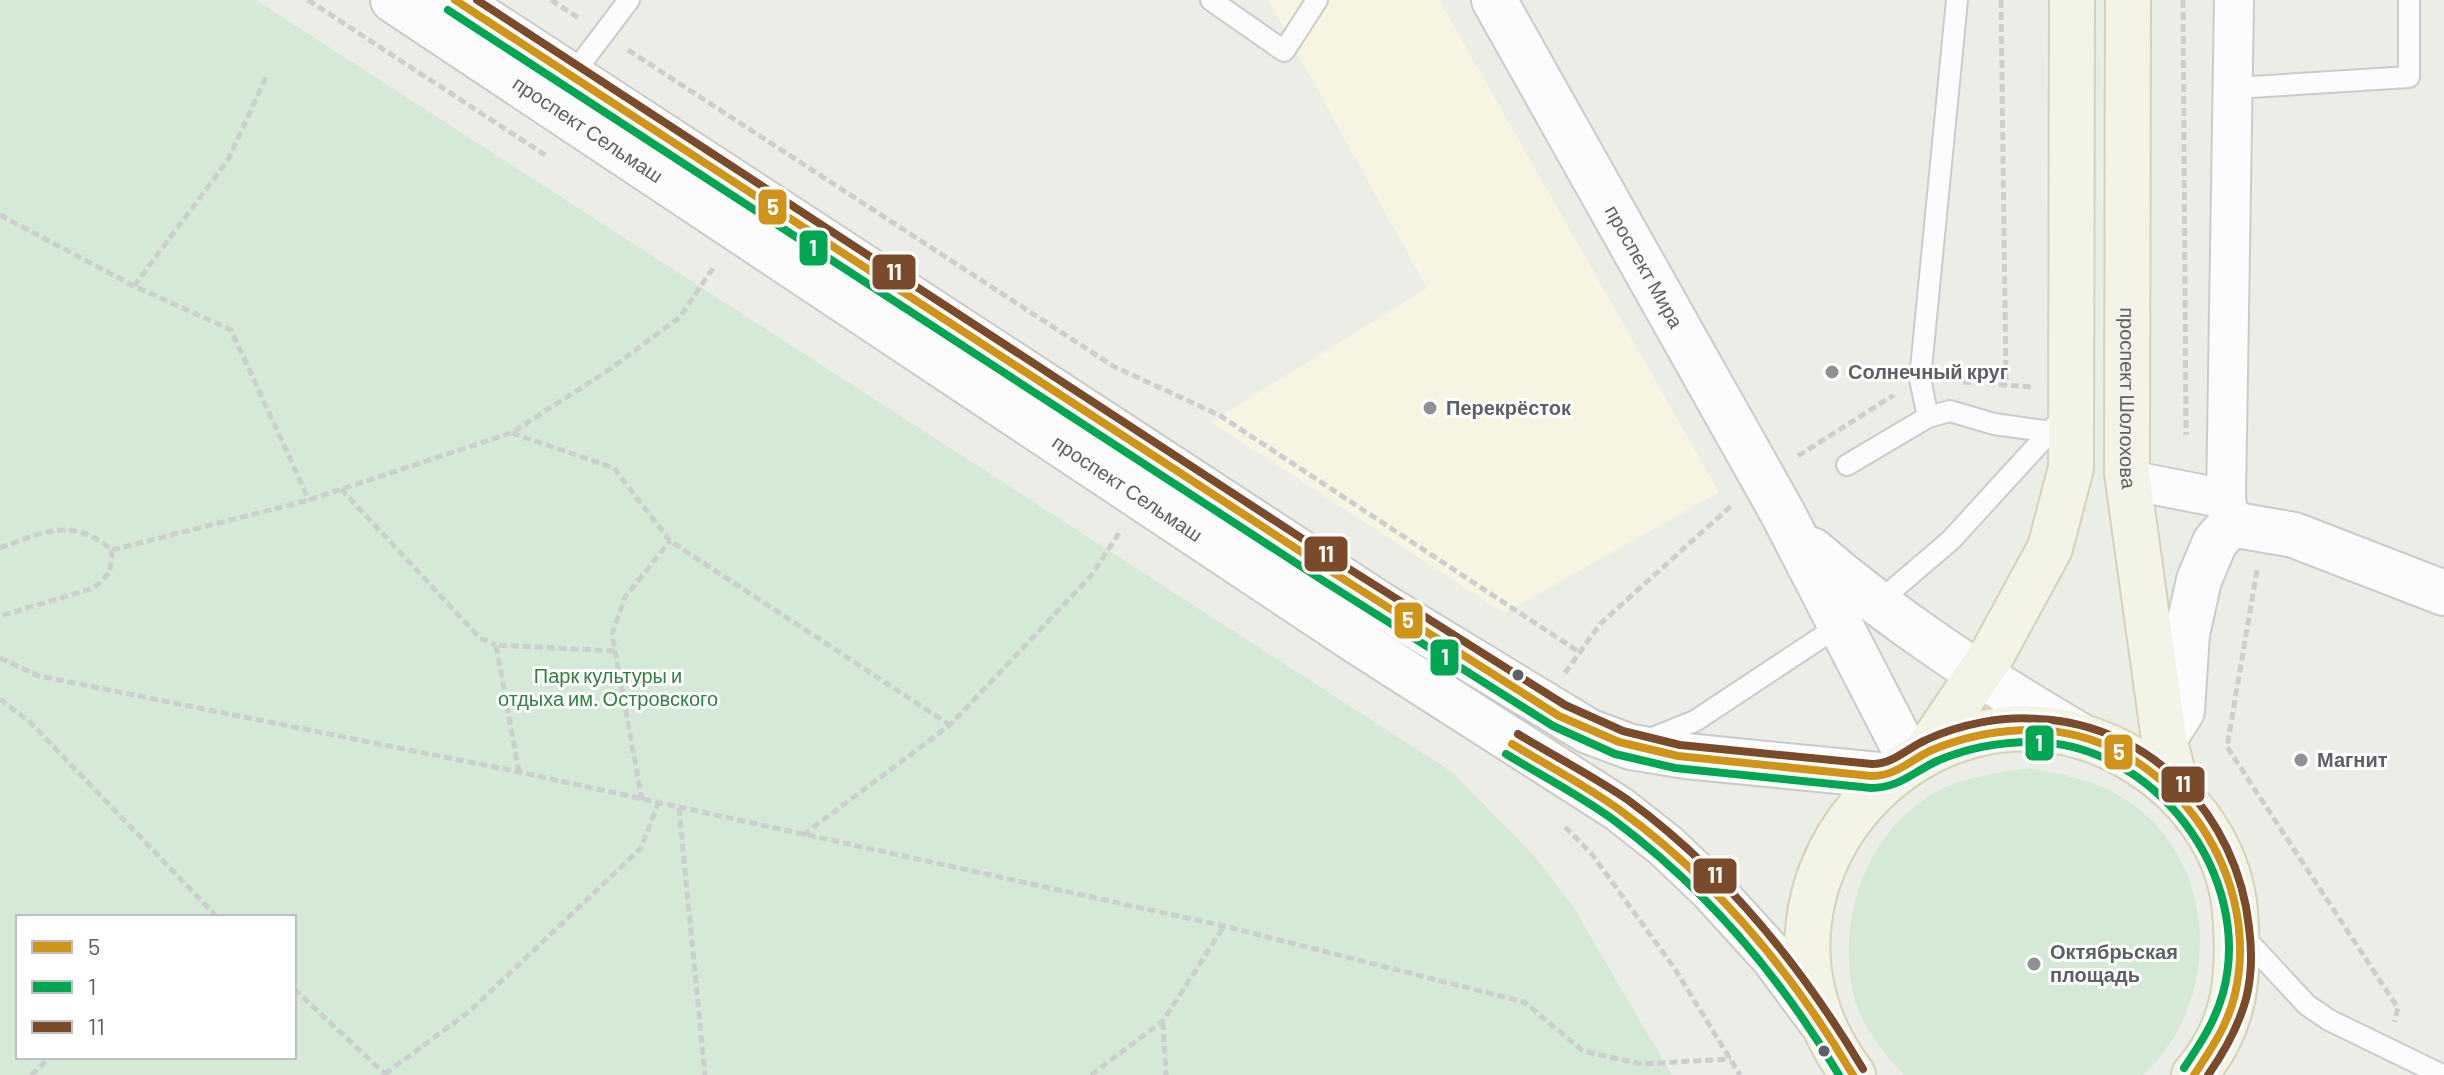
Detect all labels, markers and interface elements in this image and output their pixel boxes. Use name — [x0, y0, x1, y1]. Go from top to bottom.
street label: проспект Сельмаш — [509, 70, 668, 187]
line badge: 5 — [757, 188, 788, 226]
text: 5 — [767, 193, 779, 219]
street label: проспект Мира — [1601, 200, 1689, 333]
line badge: 1 — [798, 229, 829, 267]
text: 1 — [809, 234, 817, 260]
line badge: 11 — [871, 253, 917, 291]
text: 11 — [886, 258, 902, 284]
street label: проспект Шолохова — [2116, 307, 2142, 491]
place label: Солнечный круг — [1848, 359, 2008, 383]
marker: Солнечный круг — [1823, 363, 1841, 381]
place label: Перекрёсток — [1446, 395, 1572, 419]
marker: Перекрёсток — [1421, 399, 1439, 417]
street label: проспект Сельмаш — [1048, 429, 1207, 546]
line badge: 11 — [1303, 535, 1349, 573]
text: 11 — [1318, 540, 1334, 566]
line badge: 5 — [1393, 601, 1424, 640]
text: 5 — [1402, 606, 1414, 632]
line badge: 1 — [1429, 638, 1460, 677]
text: 1 — [1441, 643, 1449, 669]
park label: Парк культуры и отдыха им. Островского — [498, 663, 718, 710]
unlabelled marker — [1510, 667, 1526, 683]
line badge: 1 — [2024, 724, 2055, 762]
text: 1 — [2035, 729, 2043, 755]
line badge: 5 — [2103, 733, 2134, 771]
text: 5 — [2113, 738, 2125, 764]
place label: Магнит — [2317, 747, 2388, 771]
marker: Магнит — [2292, 751, 2310, 769]
line badge: 11 — [2160, 765, 2206, 804]
text: 11 — [2175, 770, 2191, 796]
line badge: 11 — [1692, 857, 1738, 895]
text: 11 — [1707, 861, 1723, 887]
legend — [16, 915, 296, 1059]
text: 5 — [88, 931, 100, 960]
place label: Октябрьская площадь — [2050, 939, 2178, 986]
marker: Октябрьская площадь — [2025, 955, 2043, 973]
text: 1 — [88, 971, 96, 1000]
text: 11 — [88, 1011, 105, 1040]
unlabelled marker — [1816, 1043, 1832, 1059]

